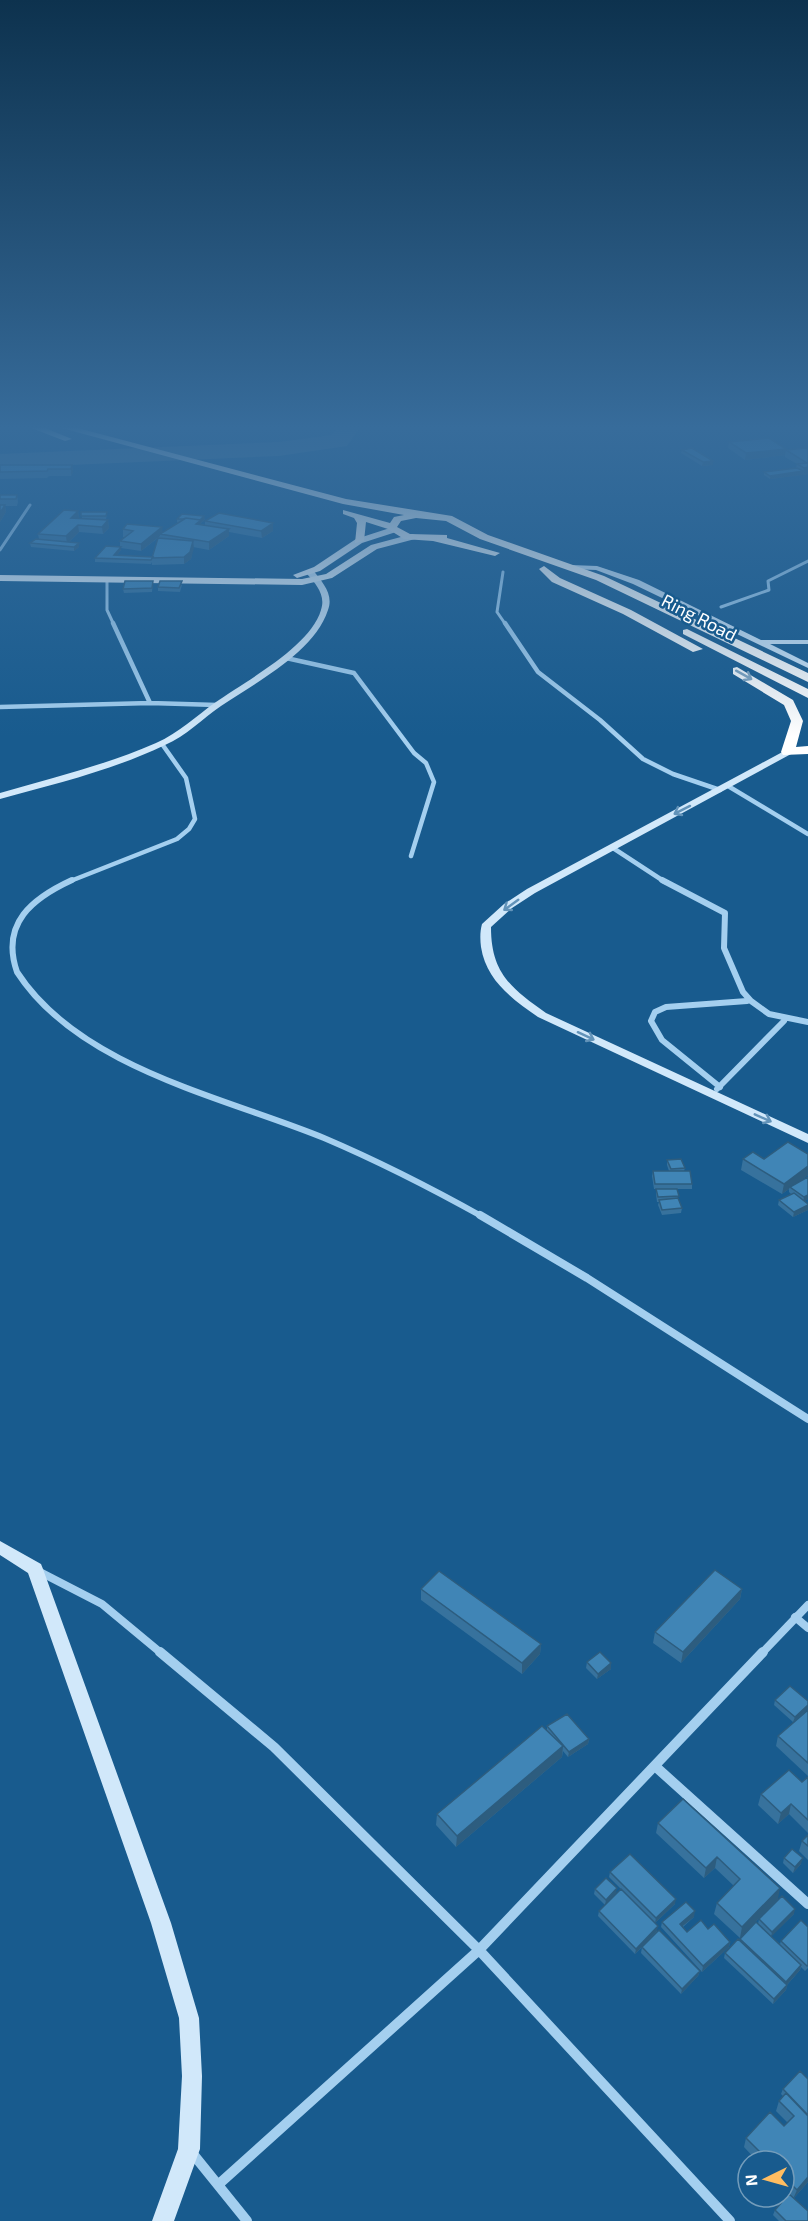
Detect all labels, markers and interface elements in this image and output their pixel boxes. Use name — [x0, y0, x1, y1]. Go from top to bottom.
street label: Ring Road — [658, 589, 741, 645]
one-way arrow — [735, 669, 752, 681]
one-way arrow — [673, 805, 691, 816]
one-way arrow — [504, 898, 520, 911]
one-way arrow — [576, 1030, 594, 1042]
one-way arrow — [753, 1113, 771, 1125]
north arrow — [736, 2149, 796, 2209]
text: N — [741, 2174, 761, 2187]

